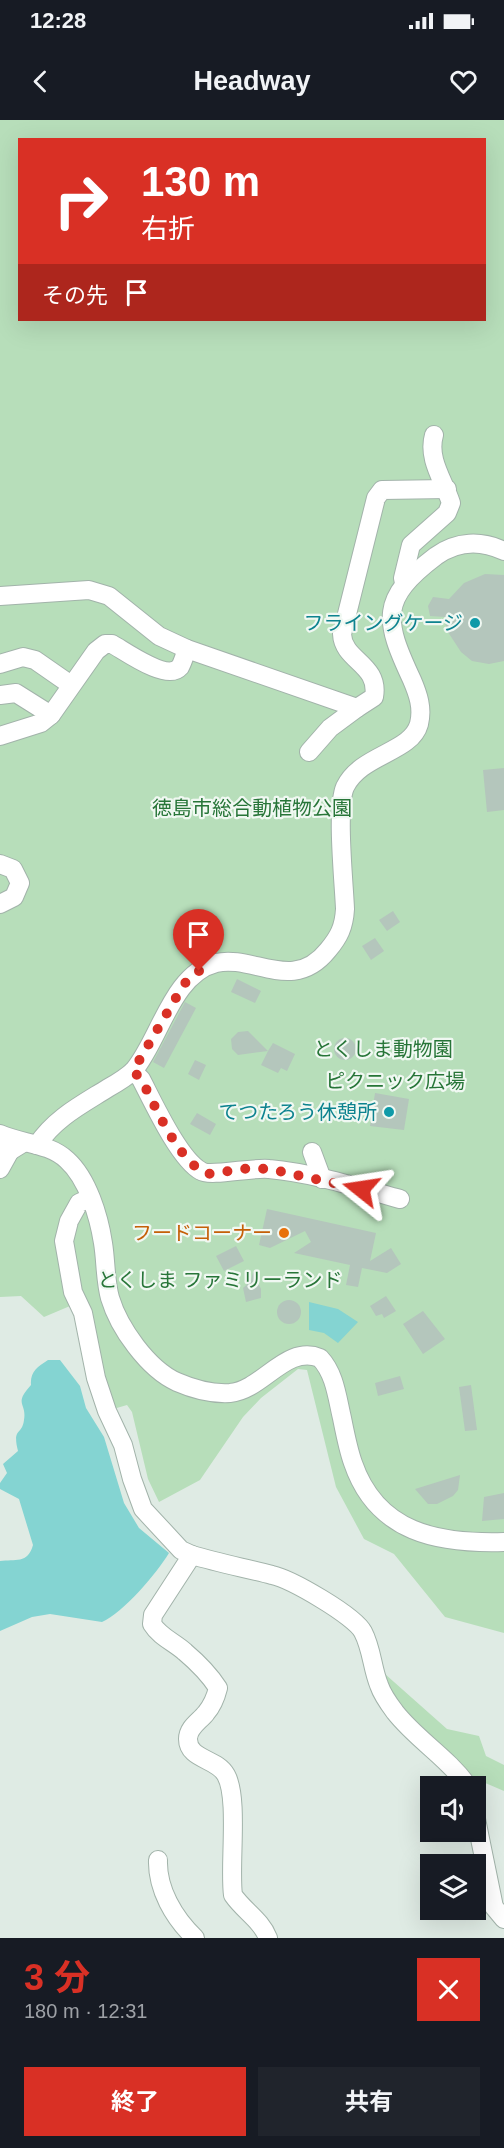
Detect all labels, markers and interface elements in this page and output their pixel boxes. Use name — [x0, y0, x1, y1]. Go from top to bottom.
text: 12:28 — [30, 8, 86, 33]
icon: back — [24, 65, 57, 98]
icon: heart — [447, 65, 480, 98]
text: Headway — [193, 66, 311, 96]
text: 130 m — [141, 158, 260, 205]
icon: right — [42, 162, 120, 240]
text: 右折 — [141, 214, 195, 244]
icon: arrive — [120, 276, 153, 309]
text: その先 — [42, 283, 108, 308]
place label: フライングケージ — [303, 612, 463, 634]
marker: フライングケージ — [468, 616, 482, 630]
park label: 徳島市総合動植物公園 — [152, 797, 352, 819]
pin — [173, 909, 224, 971]
icon: arrive — [182, 918, 215, 951]
park label: とくしま動物園 — [313, 1038, 453, 1060]
park label: ピクニック広場 — [325, 1070, 465, 1092]
place label: てつたろう休憩所 — [219, 1101, 377, 1123]
marker: てつたろう休憩所 — [382, 1105, 396, 1119]
position arrow — [329, 1157, 393, 1221]
place label: フードコーナー — [132, 1222, 272, 1244]
marker: フードコーナー — [277, 1226, 291, 1240]
park label: とくしま ファミリーランド — [98, 1269, 342, 1291]
map controls — [420, 1776, 486, 1920]
button: sound — [420, 1776, 486, 1842]
button: layers — [420, 1854, 486, 1920]
text: 3 分 — [24, 1957, 90, 1998]
button: close — [417, 1958, 480, 2021]
text: 180 m · 12:31 — [24, 2000, 147, 2022]
button: 終了 — [24, 2067, 246, 2136]
button: 共有 — [258, 2067, 480, 2136]

